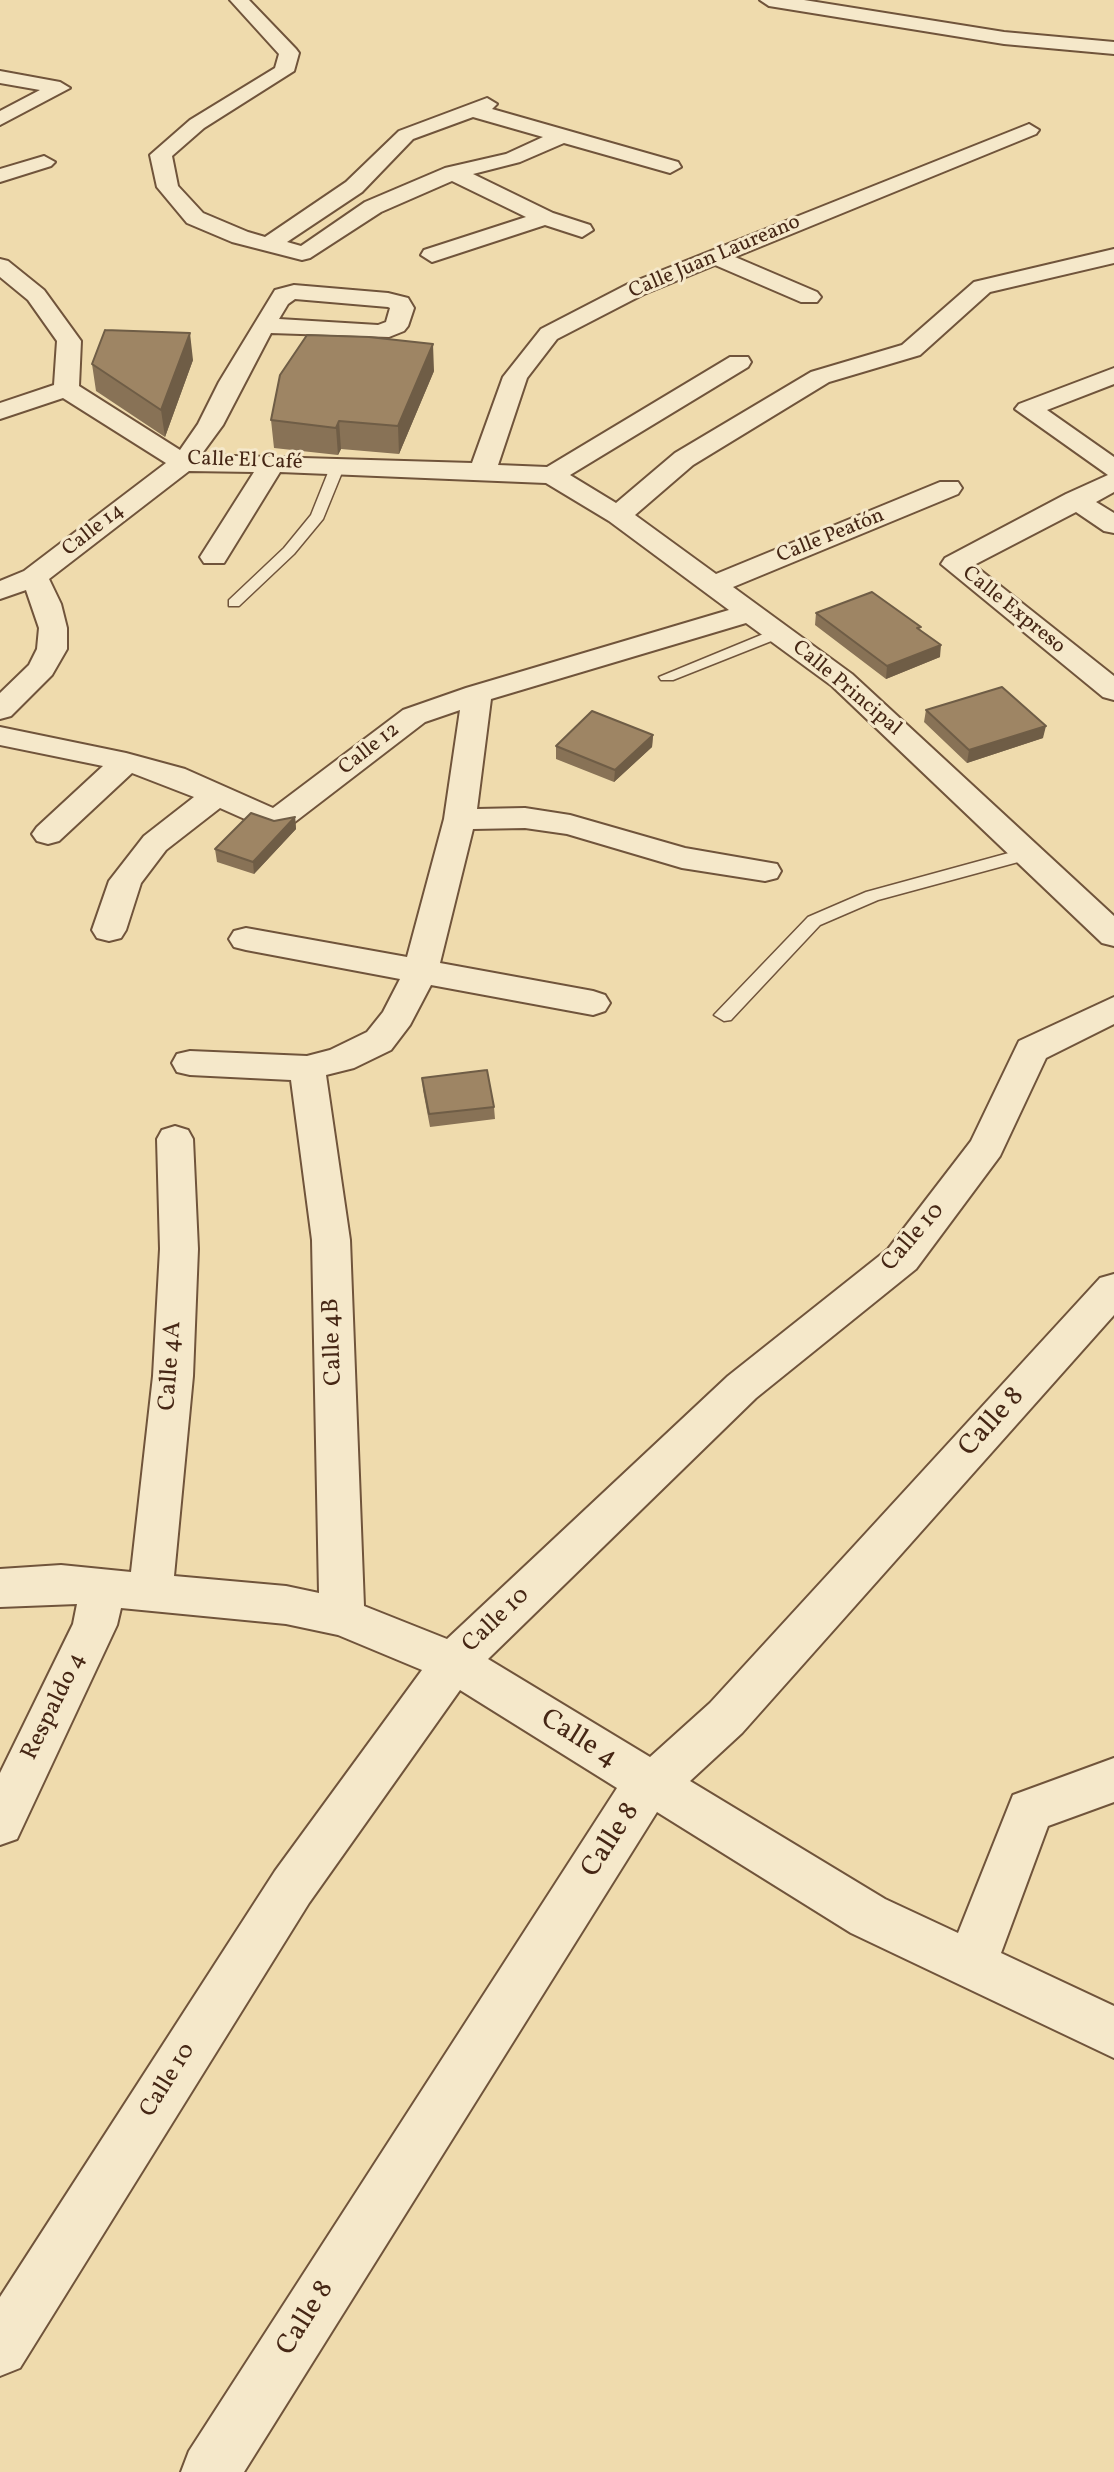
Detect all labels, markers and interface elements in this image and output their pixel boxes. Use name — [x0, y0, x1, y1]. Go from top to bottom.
street label: Calle Juan Laureano — [625, 210, 805, 306]
street label: Calle El Café — [187, 447, 303, 477]
street label: Calle 14 — [58, 499, 130, 563]
street label: Calle Peatón — [774, 504, 888, 570]
street label: Calle Expreso — [956, 562, 1070, 660]
street label: Calle Principal — [786, 636, 906, 742]
street label: Calle 12 — [335, 718, 405, 782]
street label: Calle 10 — [876, 1198, 952, 1278]
street label: Calle 4B — [318, 1298, 350, 1386]
street label: Calle 4A — [155, 1320, 189, 1412]
street label: Calle 8 — [953, 1381, 1033, 1465]
street label: Calle 10 — [458, 1582, 536, 1660]
street label: Respaldo 4 — [17, 1649, 93, 1765]
street label: Calle 4 — [533, 1703, 623, 1777]
street label: Calle 8 — [576, 1797, 648, 1885]
street label: Calle 10 — [135, 2039, 203, 2123]
street label: Calle 8 — [271, 2275, 343, 2363]

